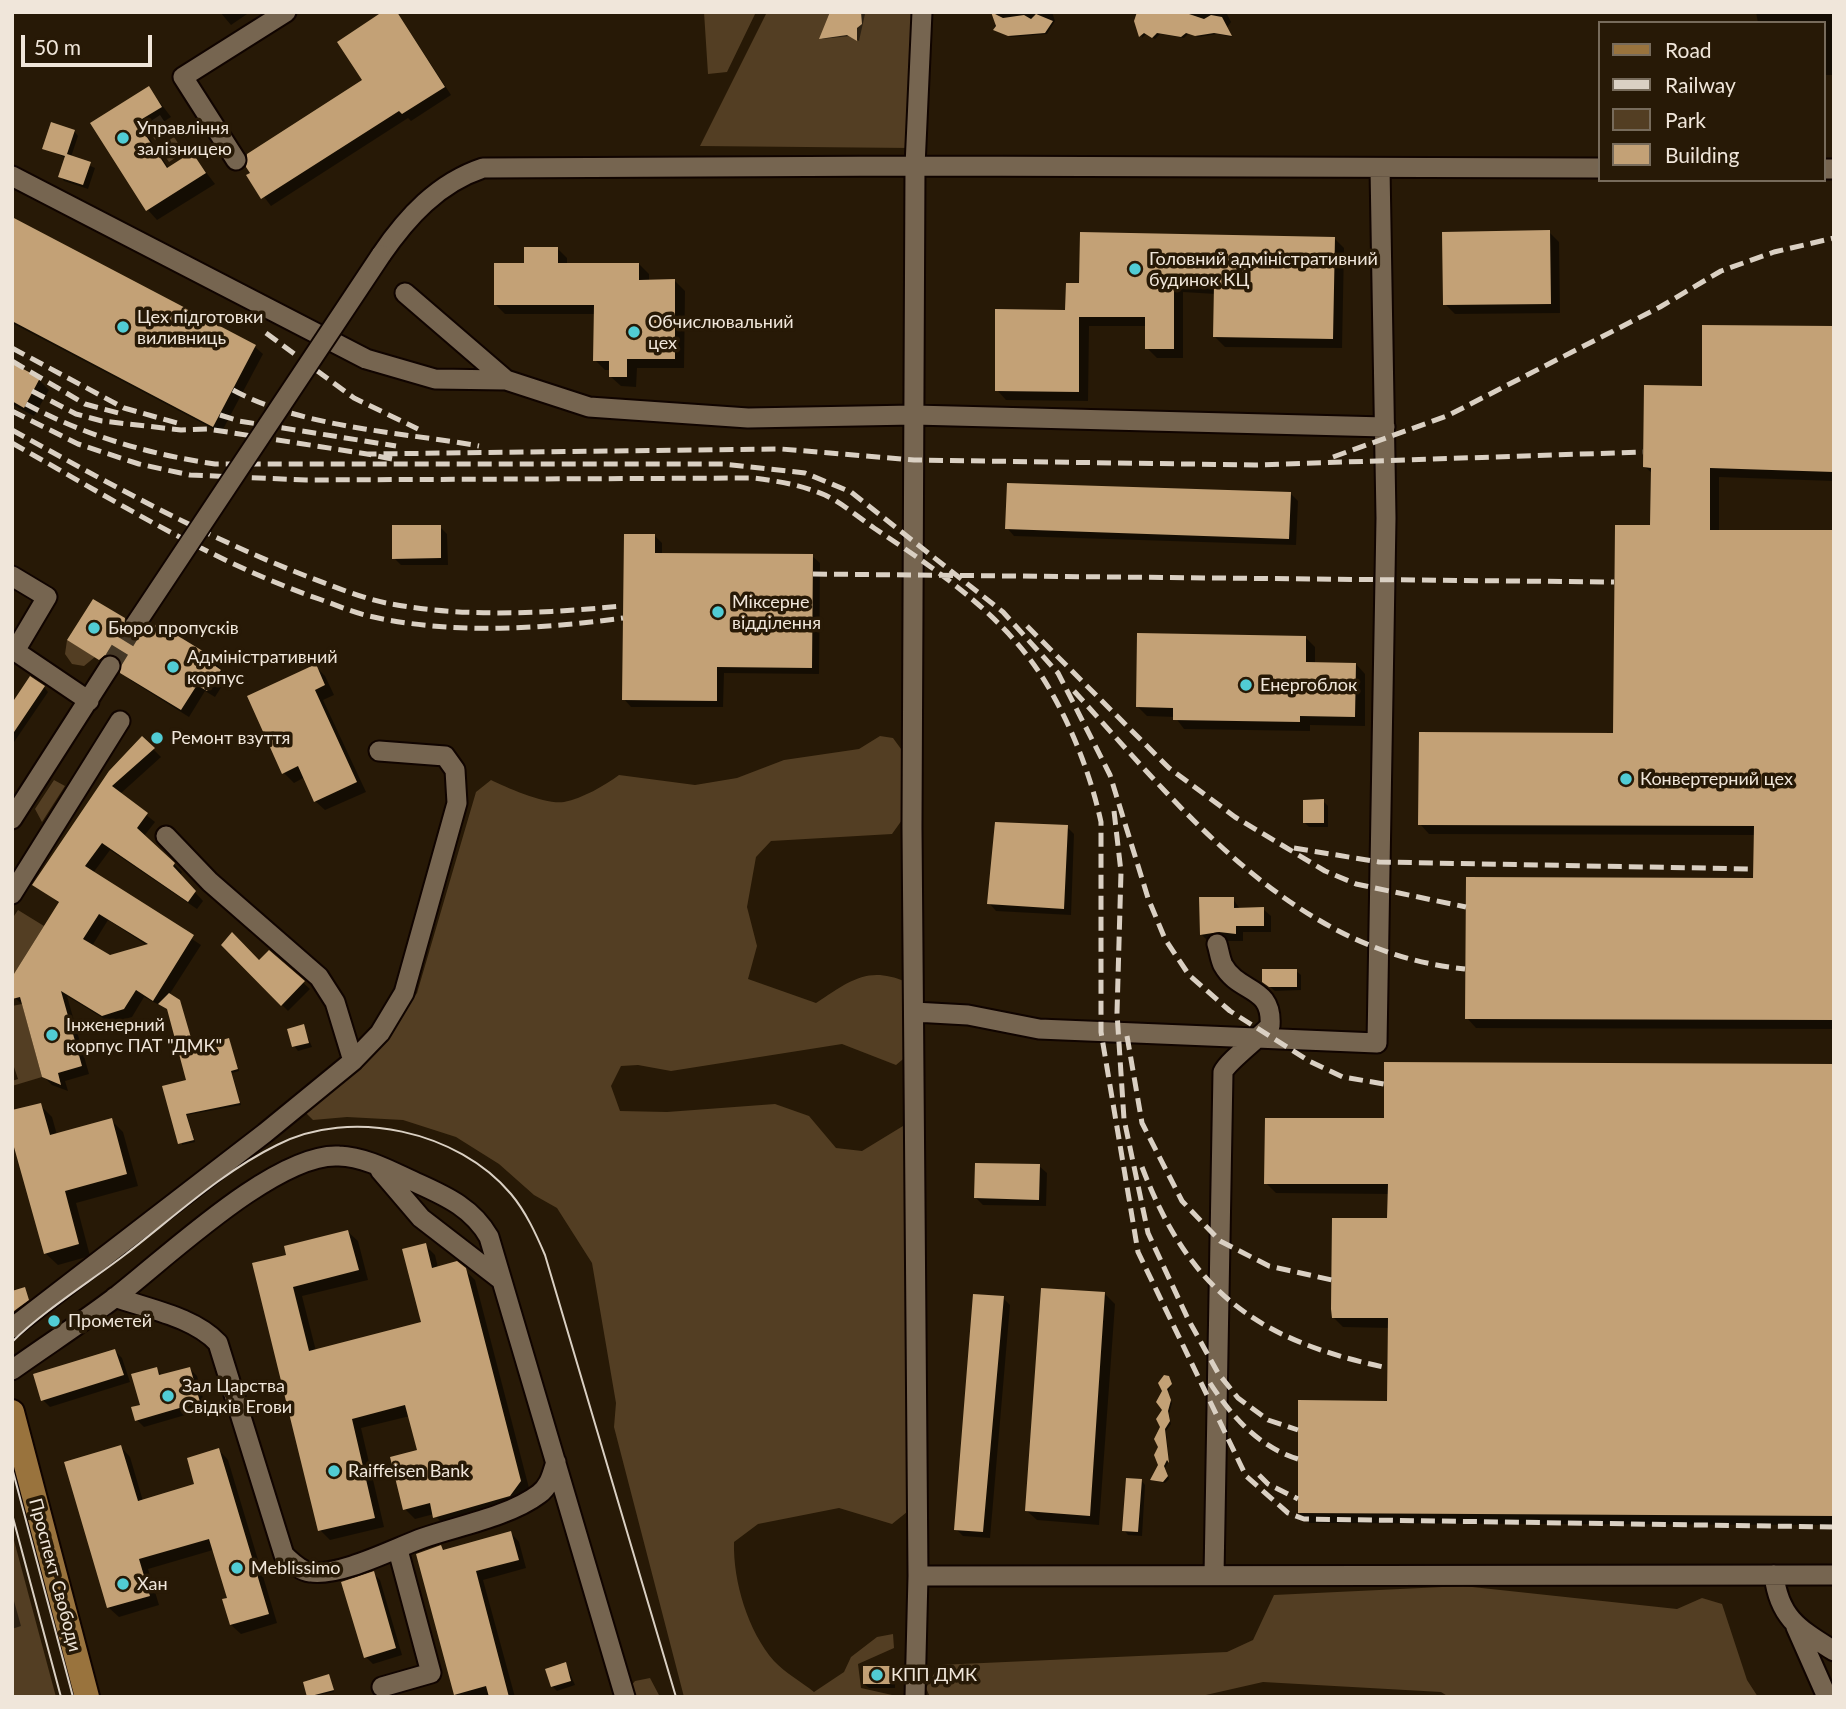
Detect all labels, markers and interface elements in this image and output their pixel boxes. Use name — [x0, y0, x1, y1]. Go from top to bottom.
scale bar — [24, 21, 156, 65]
legend — [1598, 21, 1825, 182]
text: 50 m — [34, 34, 81, 59]
text: Road — [1665, 37, 1712, 62]
text: Railway — [1665, 72, 1736, 97]
text: Park — [1665, 107, 1706, 132]
place label: Управління залізницею — [137, 117, 232, 160]
marker: Управління залізницею — [115, 130, 131, 146]
text: Building — [1665, 142, 1740, 167]
place label: Головний адміністративний будинок КЦ — [1149, 248, 1378, 290]
marker: Головний адміністративний будинок КЦ — [1127, 261, 1143, 277]
place label: Цех підготовки виливниць — [137, 306, 263, 348]
place label: Обчислювальний цех — [648, 311, 794, 354]
marker: Цех підготовки виливниць — [115, 319, 131, 335]
marker: Обчислювальний цех — [626, 324, 642, 340]
place label: Міксерне відділення — [732, 591, 821, 634]
marker: Міксерне відділення — [710, 604, 726, 620]
place label: Бюро пропусків — [108, 617, 239, 639]
marker: Бюро пропусків — [86, 620, 102, 636]
place label: Адміністративний корпус — [187, 646, 338, 688]
marker: Адміністративний корпус — [165, 659, 181, 675]
place label: Енергоблок — [1260, 674, 1357, 696]
marker: Енергоблок — [1238, 677, 1254, 693]
place label: Ремонт взуття — [171, 727, 290, 749]
marker: Ремонт взуття — [149, 730, 165, 746]
place label: Конвертерний цех — [1640, 768, 1793, 790]
marker: Конвертерний цех — [1618, 771, 1634, 787]
place label: Інженерний корпус ПАТ "ДМК" — [66, 1014, 222, 1056]
marker: Інженерний корпус ПАТ "ДМК" — [44, 1027, 60, 1043]
place label: Прометей — [68, 1310, 152, 1332]
marker: Прометей — [46, 1313, 62, 1329]
place label: Зал Царства Свiдкiв Егови — [182, 1375, 292, 1418]
marker: Зал Царства Свiдкiв Егови — [160, 1388, 176, 1404]
place label: Raiffeisen Bank — [348, 1460, 469, 1482]
marker: Raiffeisen Bank — [326, 1463, 342, 1479]
street label: Проспект Свободи — [24, 1496, 86, 1654]
place label: Meblissimo — [251, 1557, 341, 1579]
marker: Meblissimo — [229, 1560, 245, 1576]
place label: Хан — [137, 1573, 168, 1595]
marker: Хан — [115, 1576, 131, 1592]
place label: КПП ДМК — [891, 1664, 977, 1686]
marker: КПП ДМК — [869, 1667, 885, 1683]

